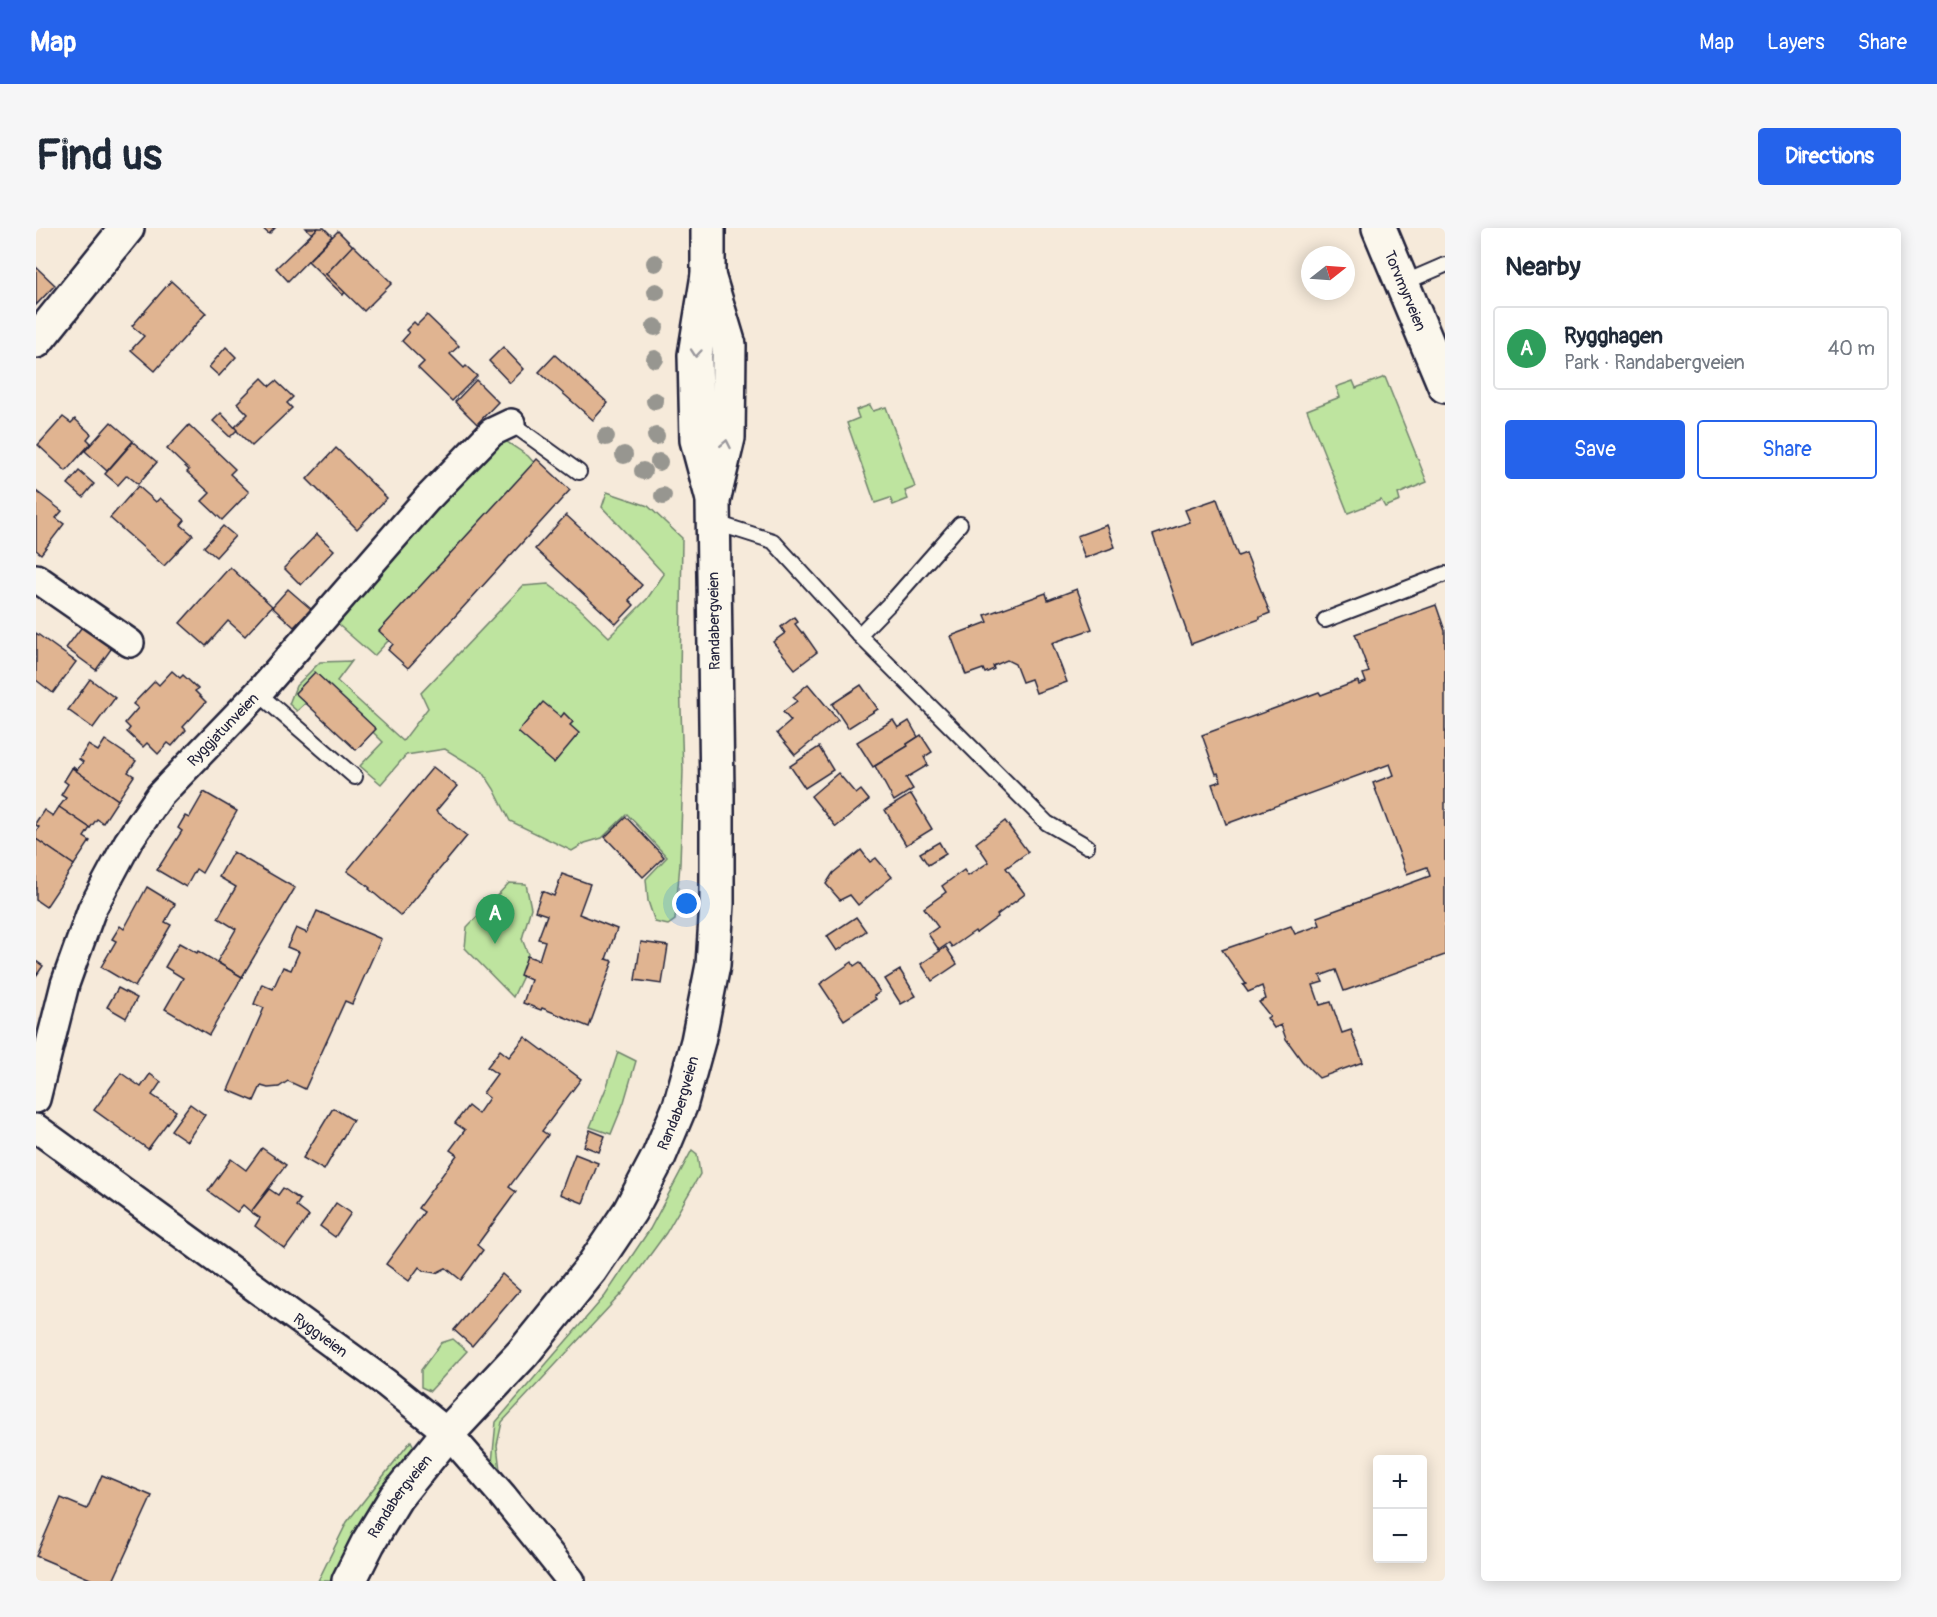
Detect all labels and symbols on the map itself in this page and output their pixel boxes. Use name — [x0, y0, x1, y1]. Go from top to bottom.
north arrow — [1301, 246, 1355, 300]
street label: Torvmyrveien — [1380, 248, 1430, 334]
one-way arrow — [690, 348, 703, 358]
one-way arrow — [719, 439, 732, 449]
street label: Randabergveien — [704, 572, 725, 670]
street label: Ryggjatunveien — [184, 689, 263, 771]
your location — [672, 889, 701, 918]
pin: A — [476, 894, 514, 944]
street label: Randabergveien — [654, 1054, 703, 1153]
street label: Ryggveien — [289, 1310, 351, 1362]
street label: Randabergveien — [364, 1451, 436, 1542]

